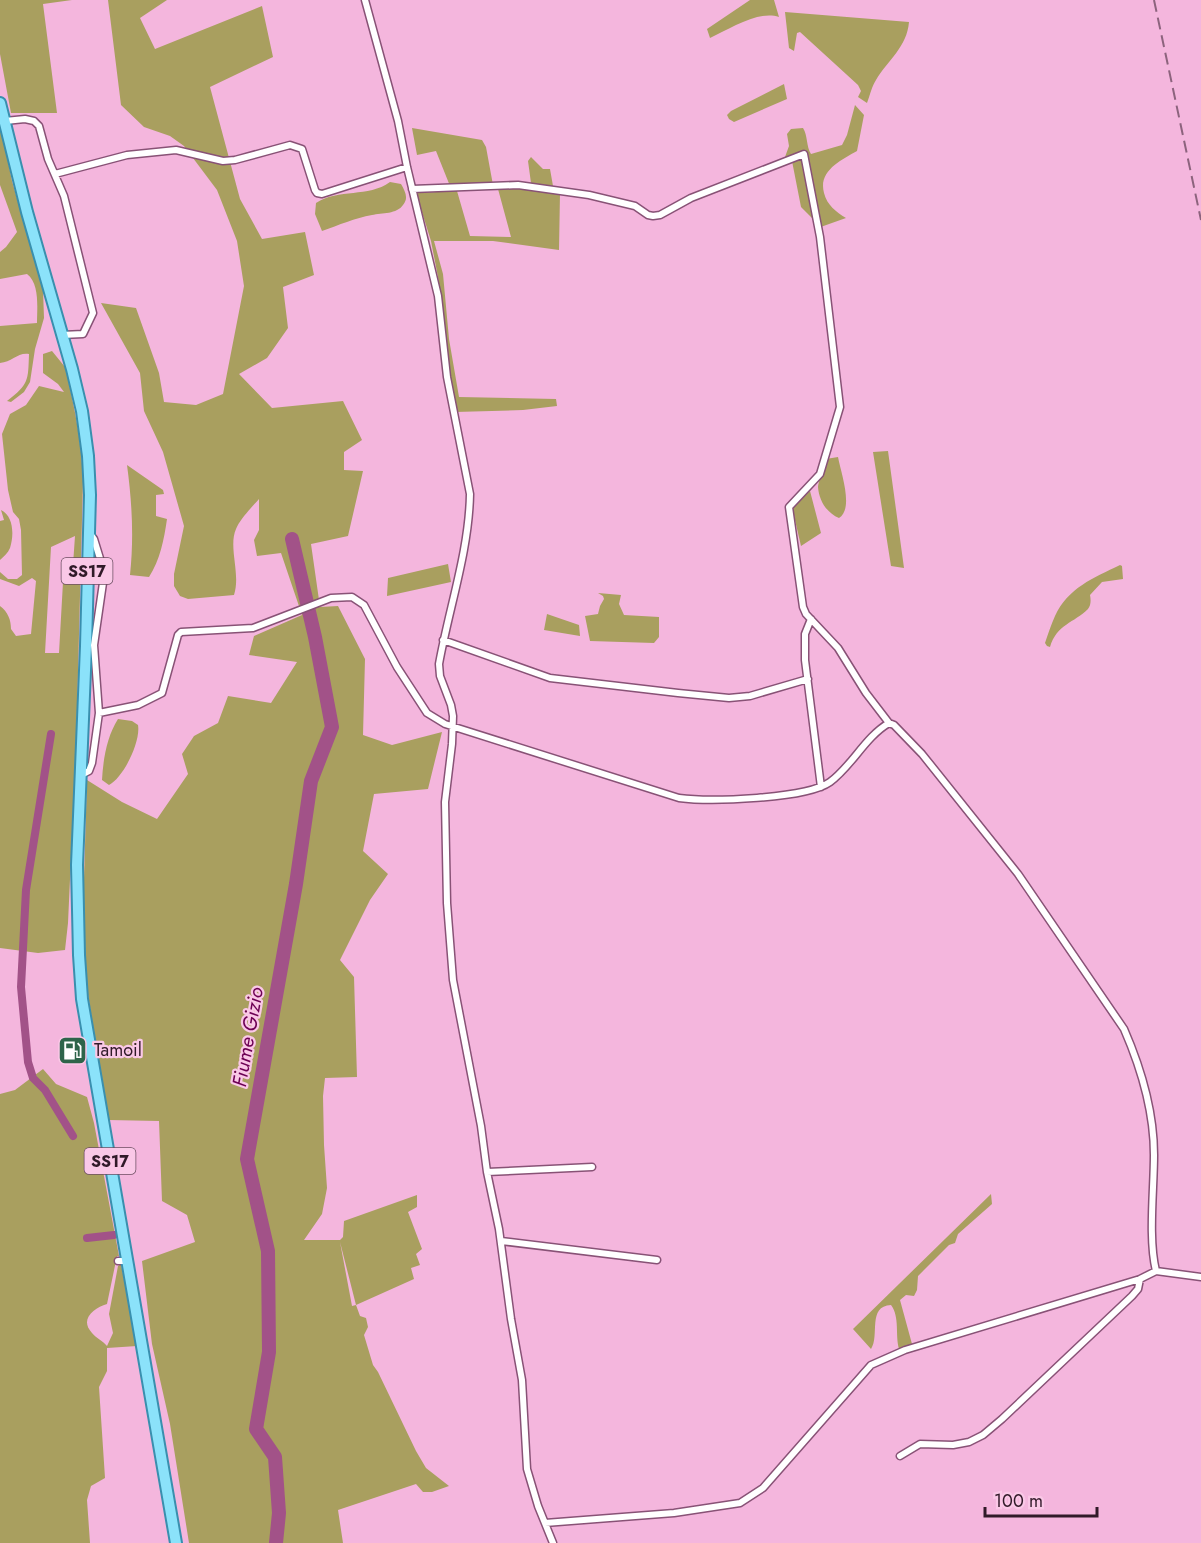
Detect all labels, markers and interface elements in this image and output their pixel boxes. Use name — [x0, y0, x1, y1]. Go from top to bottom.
road number: SS17 — [62, 558, 112, 584]
water label: Fiume Gizio — [225, 985, 271, 1089]
fuel station icon: Tamoil — [57, 1034, 89, 1066]
place label: Tamoil — [94, 1037, 142, 1063]
road number: SS17 — [84, 1148, 136, 1174]
scale bar — [985, 1480, 1098, 1518]
text: 100 m — [994, 1488, 1043, 1514]

